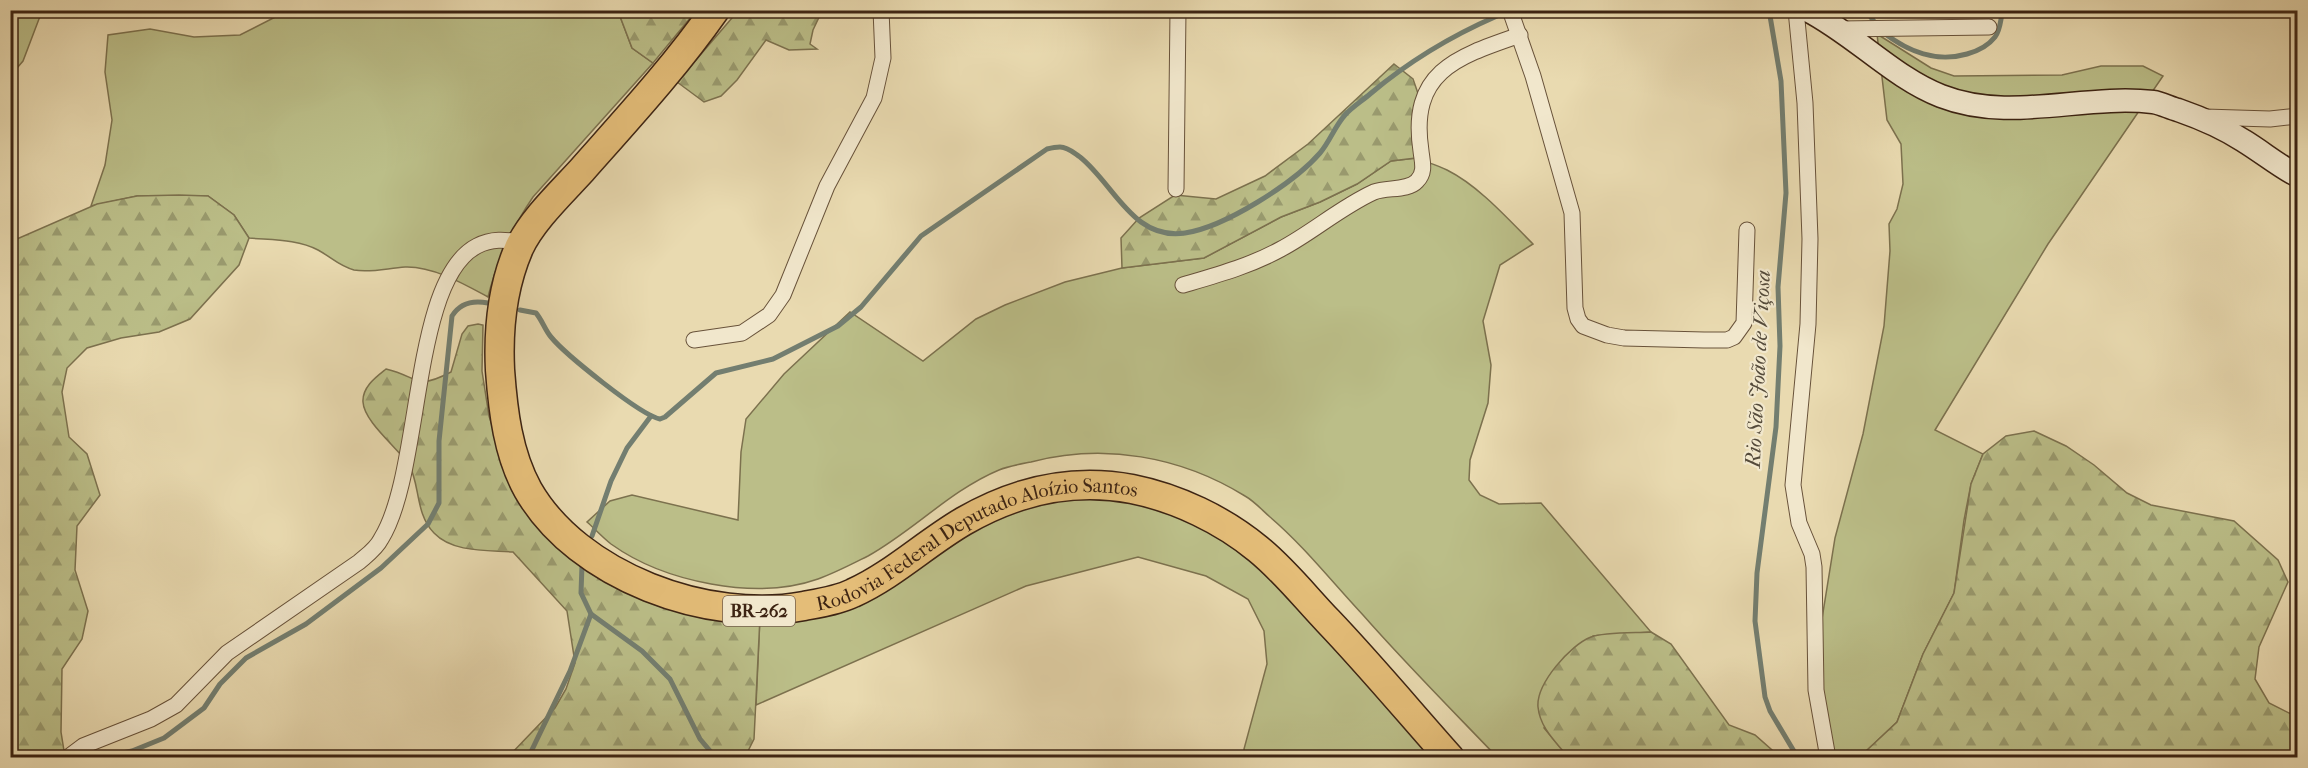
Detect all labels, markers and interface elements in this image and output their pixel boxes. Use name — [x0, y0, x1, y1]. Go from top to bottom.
water label: Rio São João de Viçosa — [1741, 270, 1775, 470]
street label: Rodovia Federal Deputado Aloízio Santos — [814, 474, 1140, 616]
road number: BR-262 — [723, 596, 795, 626]

